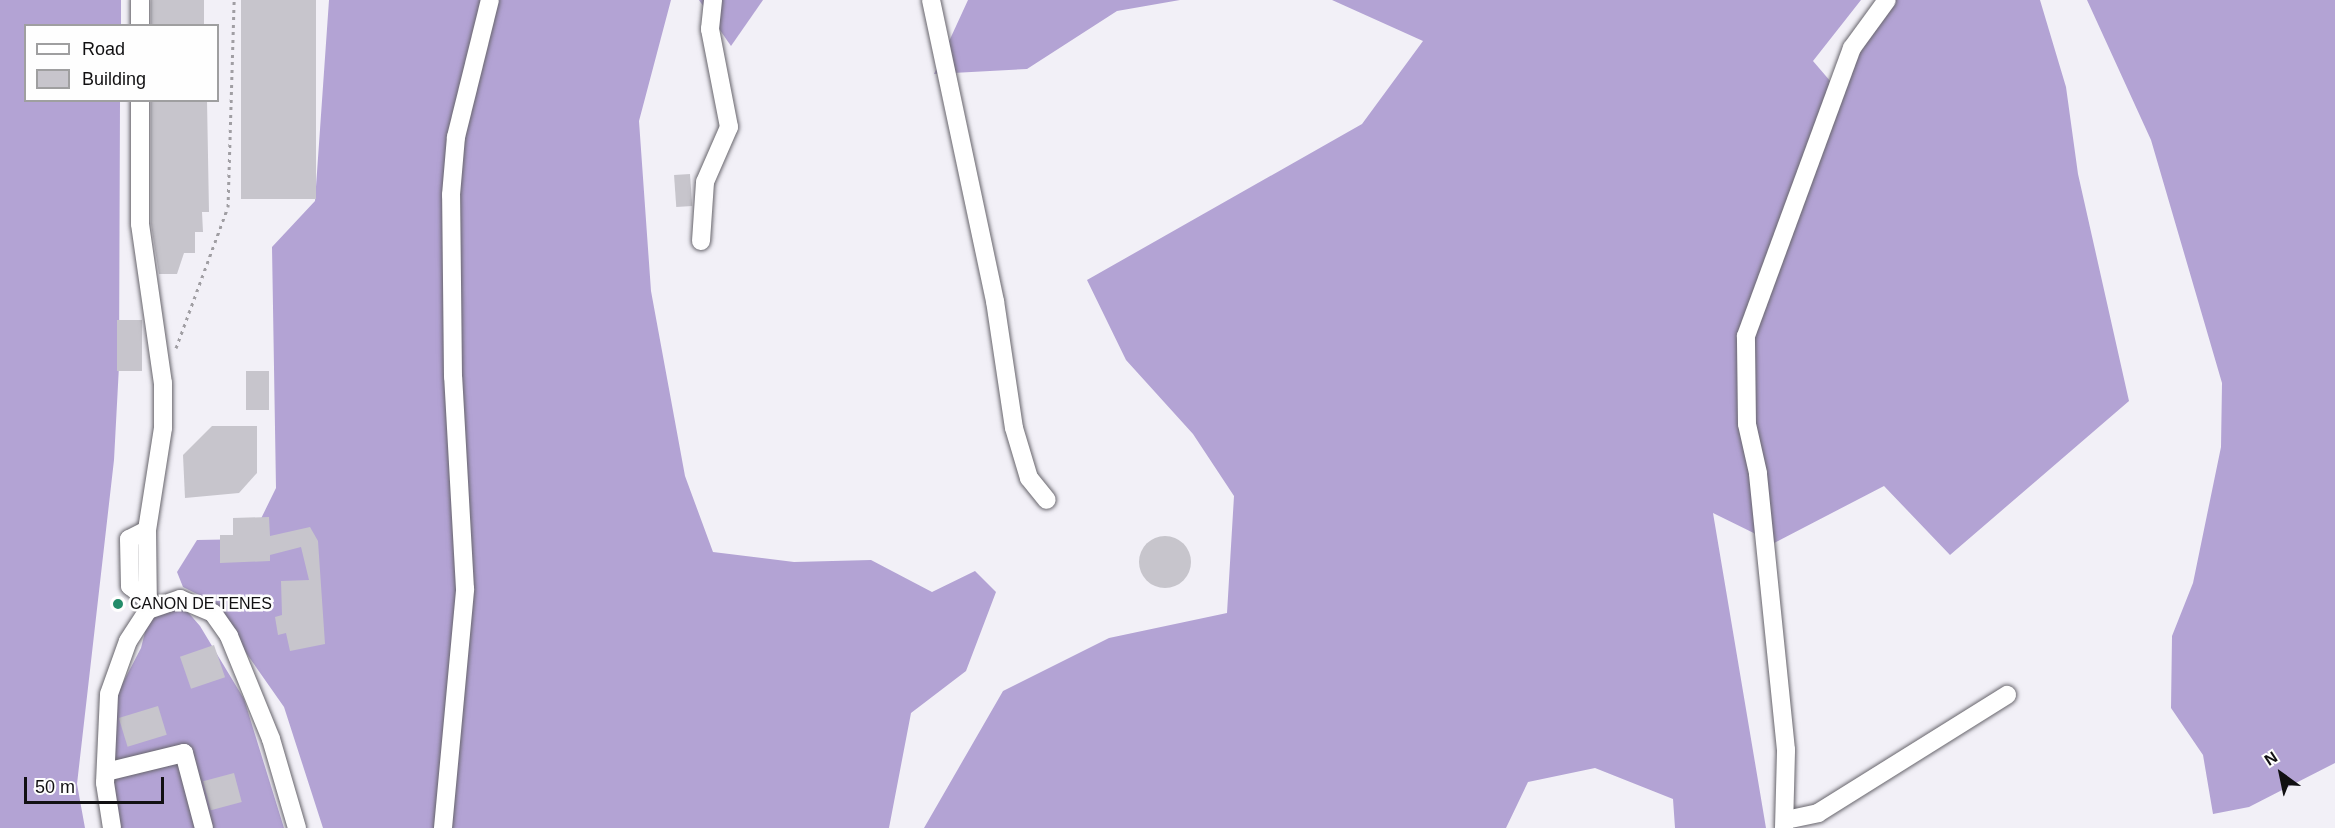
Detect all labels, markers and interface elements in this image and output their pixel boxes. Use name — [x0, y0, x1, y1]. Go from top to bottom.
legend — [24, 24, 219, 102]
text: Road — [82, 39, 125, 59]
text: Building — [82, 69, 146, 89]
place label: CANON DE TENES — [130, 594, 272, 614]
marker: CANON DE TENES — [111, 597, 125, 611]
north arrow — [2251, 744, 2311, 804]
text: N — [2261, 748, 2280, 769]
scale bar — [27, 765, 166, 803]
text: 50 m — [35, 777, 75, 797]

